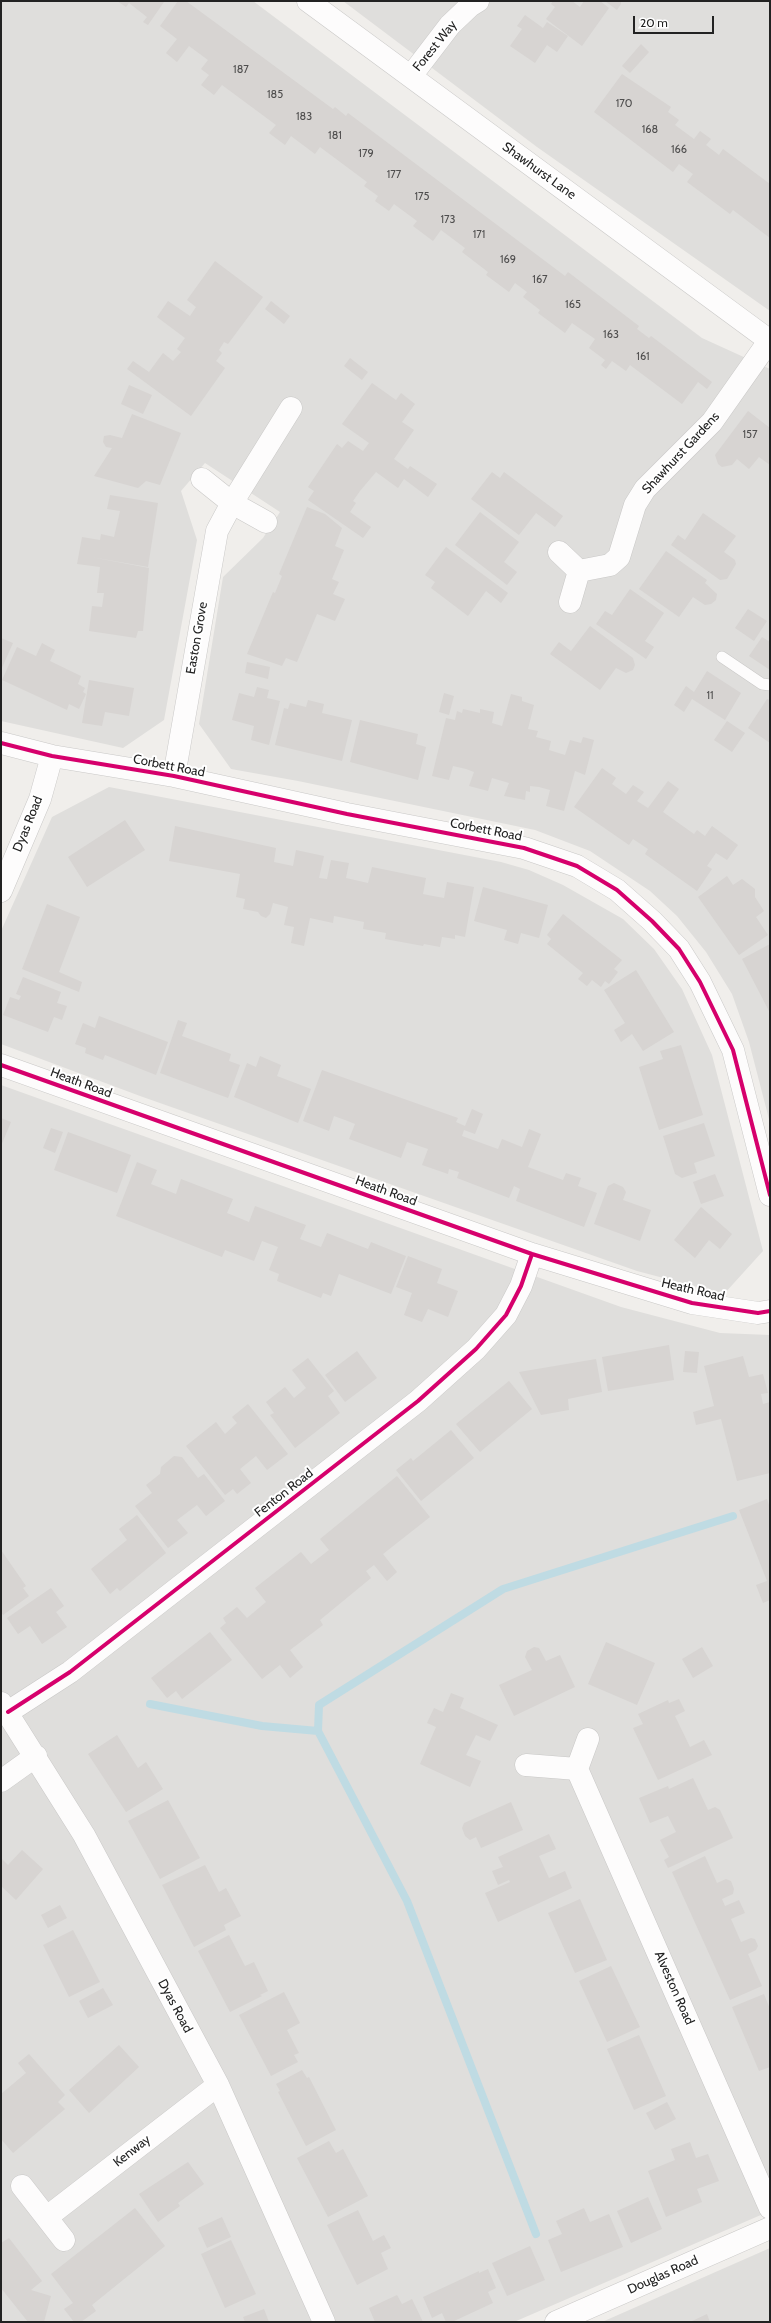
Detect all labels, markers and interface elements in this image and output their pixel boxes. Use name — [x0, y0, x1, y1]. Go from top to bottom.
scale bar — [635, 8, 716, 34]
text: 20 m — [640, 15, 668, 30]
street label: Forest Way — [410, 17, 460, 75]
house number: 187 — [233, 63, 249, 77]
house number: 185 — [267, 88, 283, 102]
house number: 170 — [616, 97, 632, 111]
house number: 183 — [296, 110, 312, 124]
house number: 168 — [642, 123, 658, 137]
house number: 181 — [328, 129, 342, 143]
street label: Shawhurst Lane — [499, 139, 579, 203]
house number: 166 — [671, 143, 687, 157]
house number: 179 — [358, 147, 374, 161]
house number: 177 — [387, 168, 401, 182]
house number: 175 — [414, 190, 430, 204]
house number: 173 — [440, 213, 456, 227]
house number: 171 — [473, 228, 485, 242]
house number: 169 — [500, 253, 516, 267]
house number: 167 — [532, 273, 548, 287]
house number: 165 — [565, 298, 581, 312]
house number: 163 — [603, 328, 619, 342]
house number: 161 — [636, 350, 650, 364]
street label: Shawhurst Gardens — [639, 409, 723, 497]
house number: 157 — [742, 428, 758, 442]
street label: Easton Grove — [183, 601, 211, 675]
house number: 11 — [706, 689, 714, 703]
street label: Corbett Road — [132, 751, 206, 781]
street label: Dyas Road — [10, 794, 46, 854]
street label: Corbett Road — [449, 815, 523, 845]
street label: Heath Road — [48, 1065, 114, 1101]
street label: Heath Road — [353, 1173, 419, 1209]
street label: Heath Road — [660, 1275, 726, 1305]
street label: Fenton Road — [252, 1465, 316, 1521]
street label: Alveston Road — [651, 1949, 697, 2027]
street label: Dyas Road — [154, 1976, 196, 2036]
street label: Kenway — [110, 2132, 154, 2170]
street label: Douglas Road — [625, 2252, 701, 2298]

